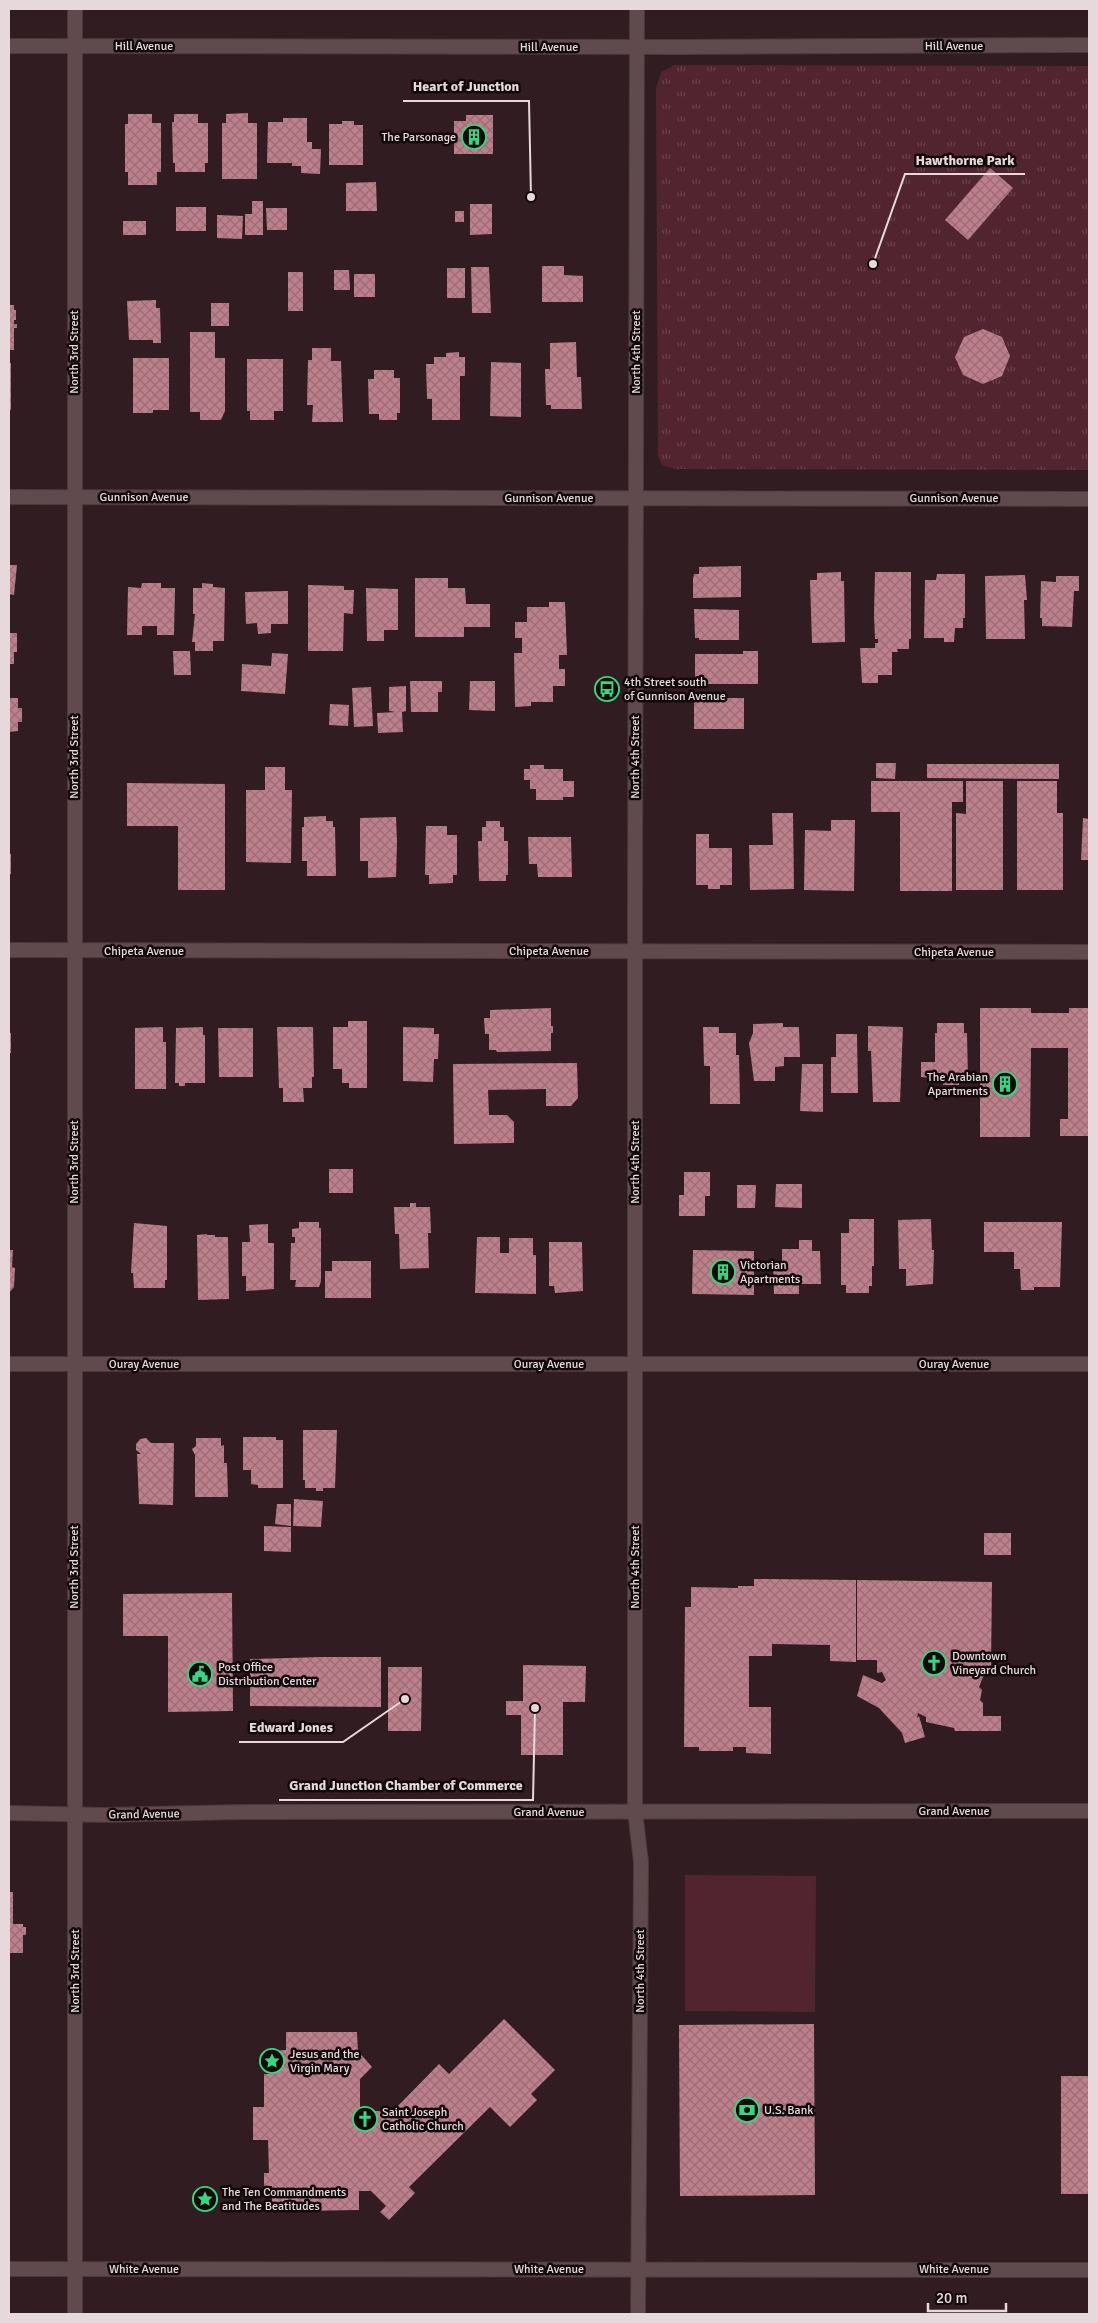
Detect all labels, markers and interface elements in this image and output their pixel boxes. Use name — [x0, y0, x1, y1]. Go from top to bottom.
street label: Hill Avenue — [115, 39, 173, 54]
street label: Hill Avenue — [925, 39, 983, 54]
street label: Hill Avenue — [520, 40, 578, 55]
callout: Heart of Junction — [403, 72, 529, 101]
text: Heart of Junction — [413, 78, 520, 95]
building icon: The Parsonage — [461, 124, 487, 150]
place label: The Parsonage — [381, 130, 456, 145]
callout: Hawthorne Park — [905, 145, 1025, 174]
text: Hawthorne Park — [915, 152, 1015, 169]
street label: North 3rd Street — [67, 310, 82, 394]
street label: North 4th Street — [629, 310, 644, 394]
street label: Gunnison Avenue — [100, 490, 188, 505]
street label: Gunnison Avenue — [505, 491, 593, 506]
street label: Gunnison Avenue — [910, 491, 998, 506]
place label: 4th Street south of Gunnison Avenue — [624, 675, 726, 704]
bus stop icon: 4th Street south of Gunnison Avenue — [594, 676, 620, 702]
street label: North 3rd Street — [67, 715, 82, 799]
street label: North 4th Street — [628, 715, 643, 799]
street label: Chipeta Avenue — [104, 944, 184, 959]
street label: Chipeta Avenue — [509, 944, 589, 959]
street label: Chipeta Avenue — [914, 945, 994, 960]
place label: The Arabian Apartments — [927, 1070, 988, 1099]
building icon: The Arabian Apartments — [992, 1071, 1018, 1097]
street label: North 3rd Street — [67, 1120, 82, 1204]
street label: North 4th Street — [628, 1120, 643, 1204]
place label: Victorian Apartments — [740, 1258, 800, 1287]
building icon: Victorian Apartments — [710, 1259, 736, 1285]
street label: Ouray Avenue — [109, 1357, 179, 1372]
street label: Ouray Avenue — [514, 1357, 584, 1372]
street label: Ouray Avenue — [919, 1357, 989, 1372]
street label: North 3rd Street — [67, 1525, 82, 1609]
street label: North 4th Street — [628, 1525, 643, 1609]
place label: Downtown Vineyard Church — [952, 1649, 1036, 1678]
church icon: Downtown Vineyard Church — [921, 1650, 947, 1676]
place label: Post Office Distribution Center — [218, 1660, 317, 1689]
public building icon: Post Office Distribution Center — [187, 1661, 213, 1687]
callout: Edward Jones — [239, 1713, 343, 1742]
text: Edward Jones — [249, 1719, 333, 1736]
callout: Grand Junction Chamber of Commerce — [279, 1771, 533, 1800]
text: Grand Junction Chamber of Commerce — [289, 1777, 523, 1794]
street label: Grand Avenue — [918, 1804, 990, 1819]
street label: Grand Avenue — [513, 1805, 585, 1820]
street label: Grand Avenue — [108, 1806, 180, 1823]
street label: North 3rd Street — [68, 1929, 83, 2013]
street label: North 4th Street — [633, 1929, 648, 2013]
place label: Jesus and the Virgin Mary — [290, 2047, 359, 2076]
place icon: Jesus and the Virgin Mary — [259, 2048, 285, 2074]
bank icon: U.S. Bank — [734, 2097, 760, 2123]
place label: U.S. Bank — [764, 2103, 813, 2118]
place label: Saint Joseph Catholic Church — [382, 2105, 464, 2134]
church icon: Saint Joseph Catholic Church — [352, 2106, 378, 2132]
place label: The Ten Commandments and The Beatitudes — [222, 2185, 346, 2214]
place icon: The Ten Commandments and The Beatitudes — [192, 2186, 218, 2212]
street label: White Avenue — [109, 2262, 179, 2277]
street label: White Avenue — [514, 2262, 584, 2277]
street label: White Avenue — [919, 2262, 989, 2277]
scale bar — [928, 2280, 1006, 2312]
text: 20 m — [936, 2289, 967, 2307]

